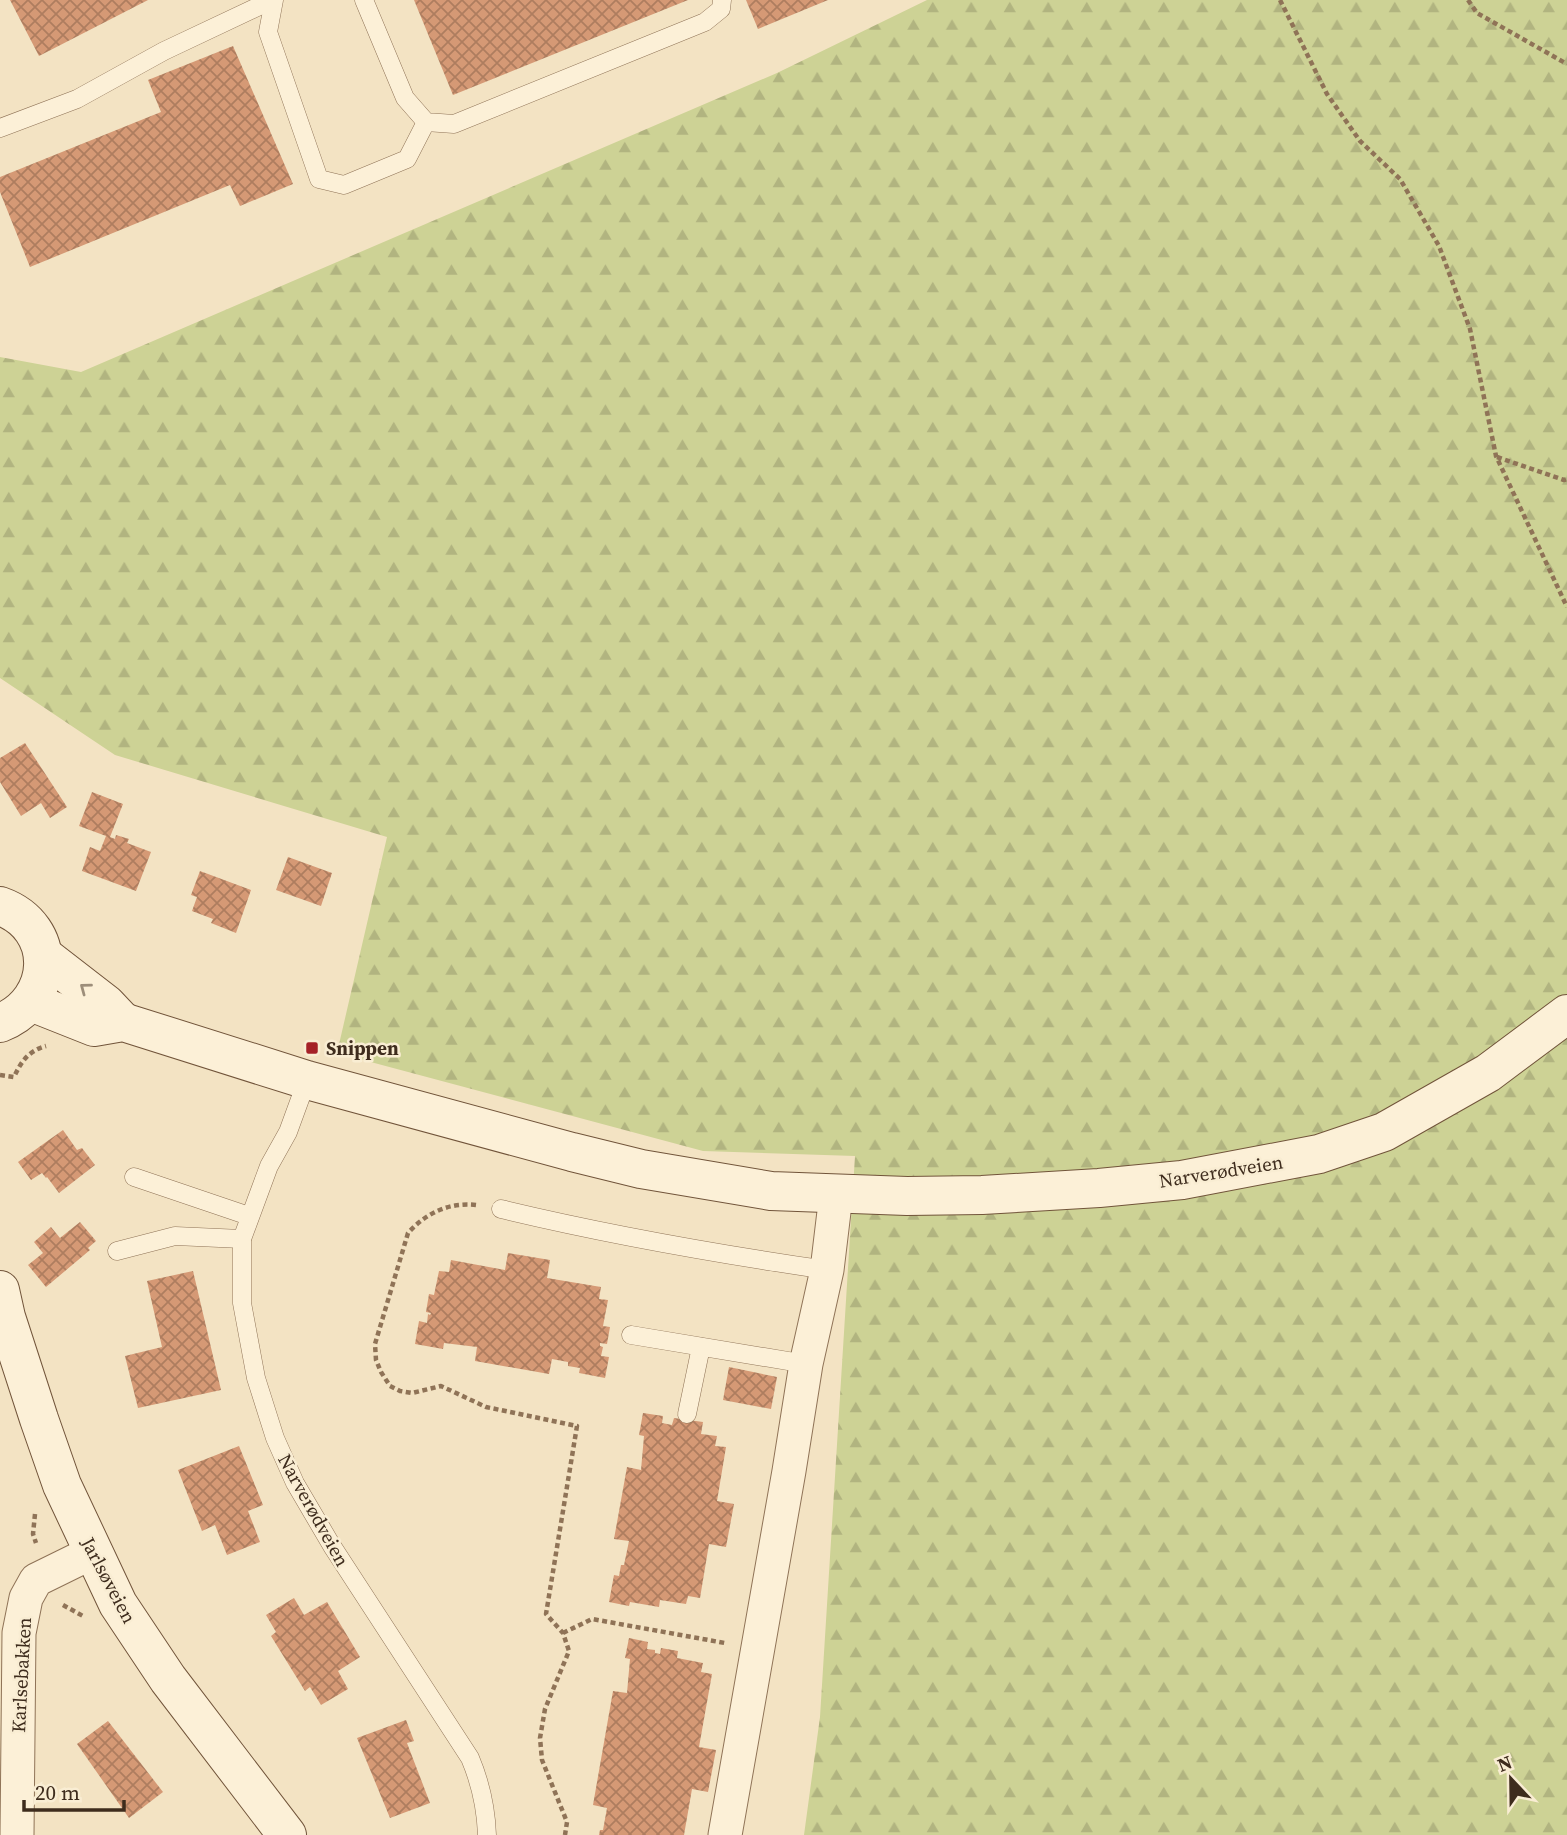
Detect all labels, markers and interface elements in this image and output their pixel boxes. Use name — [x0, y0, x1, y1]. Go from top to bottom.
one-way arrow — [80, 983, 93, 996]
place label: Snippen — [326, 1035, 399, 1061]
marker: Snippen — [304, 1040, 320, 1056]
street label: Narverødveien — [1157, 1148, 1285, 1194]
street label: Narverødveien — [272, 1449, 356, 1571]
street label: Jarlsøveien — [75, 1531, 143, 1628]
street label: Karlsebakken — [5, 1617, 37, 1733]
north arrow — [1476, 1744, 1546, 1814]
text: N — [1493, 1749, 1516, 1778]
scale bar — [24, 1769, 124, 1813]
text: 20 m — [35, 1778, 80, 1807]

